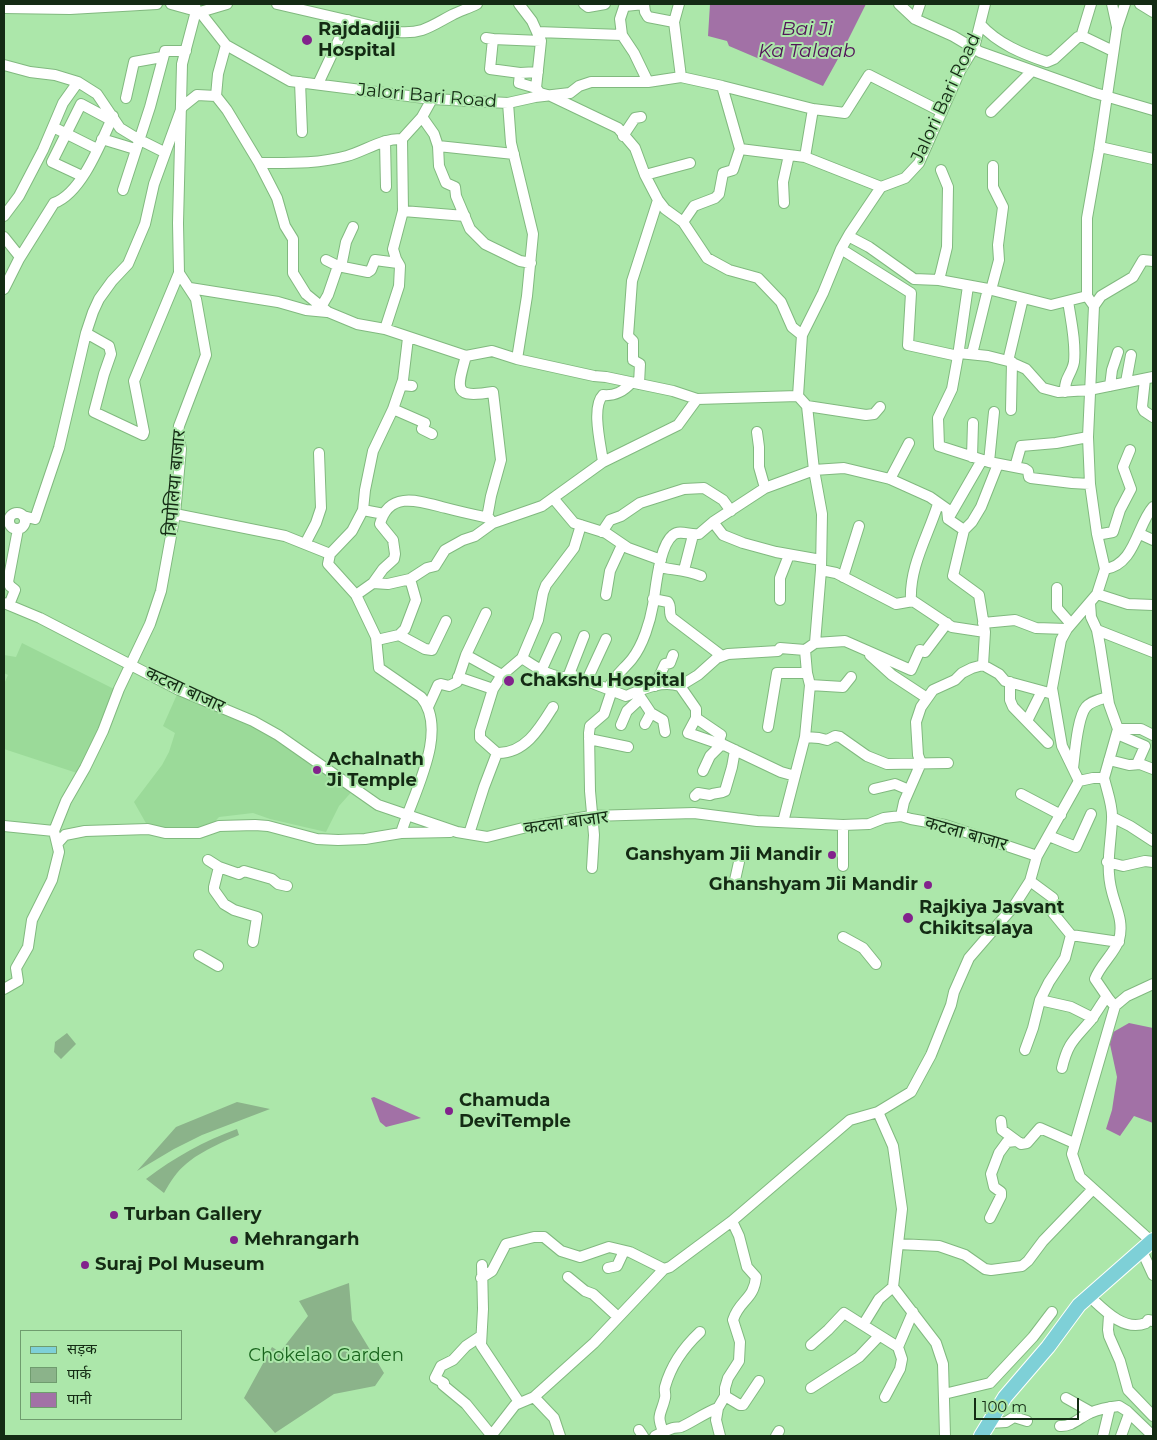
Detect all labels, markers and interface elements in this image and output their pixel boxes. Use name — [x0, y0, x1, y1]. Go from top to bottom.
water label: Bai Ji Ka Talaab — [758, 18, 856, 62]
place label: Rajdadiji Hospital — [318, 19, 400, 62]
street label: Jalori Bari Road — [907, 30, 985, 166]
marker: Rajdadiji Hospital — [300, 33, 314, 47]
street label: Jalori Bari Road — [356, 79, 498, 113]
street label: त्रिपोलिया बाजार — [160, 429, 190, 537]
street label: कटला बाजार — [142, 662, 228, 718]
place label: Chakshu Hospital — [520, 670, 685, 692]
marker: Chakshu Hospital — [502, 674, 516, 688]
place label: Achalnath Ji Temple — [327, 749, 424, 792]
marker: Achalnath Ji Temple — [311, 764, 323, 776]
street label: कटला बाजार — [523, 806, 609, 840]
street label: कटला बाजार — [922, 812, 1010, 856]
place label: Ganshyam Jii Mandir — [625, 844, 822, 866]
marker: Ganshyam Jii Mandir — [826, 849, 838, 861]
place label: Ghanshyam Jii Mandir — [709, 874, 918, 896]
marker: Ghanshyam Jii Mandir — [922, 879, 934, 891]
place label: Rajkiya Jasvant Chikitsalaya — [919, 897, 1065, 940]
marker: Rajkiya Jasvant Chikitsalaya — [901, 911, 915, 925]
place label: Chamuda DeviTemple — [459, 1090, 571, 1132]
marker: Chamuda DeviTemple — [443, 1105, 455, 1117]
place label: Turban Gallery — [124, 1204, 262, 1226]
marker: Turban Gallery — [108, 1209, 120, 1221]
place label: Mehrangarh — [244, 1229, 359, 1251]
marker: Mehrangarh — [228, 1234, 240, 1246]
place label: Suraj Pol Museum — [95, 1254, 265, 1276]
marker: Suraj Pol Museum — [79, 1259, 91, 1271]
legend — [20, 1330, 182, 1420]
text: सड़क — [67, 1339, 97, 1358]
park label: Chokelao Garden — [248, 1345, 404, 1367]
text: पार्क — [67, 1364, 91, 1383]
scale bar — [977, 1388, 1082, 1420]
text: पानी — [67, 1389, 92, 1408]
text: 100 m — [982, 1397, 1027, 1416]

